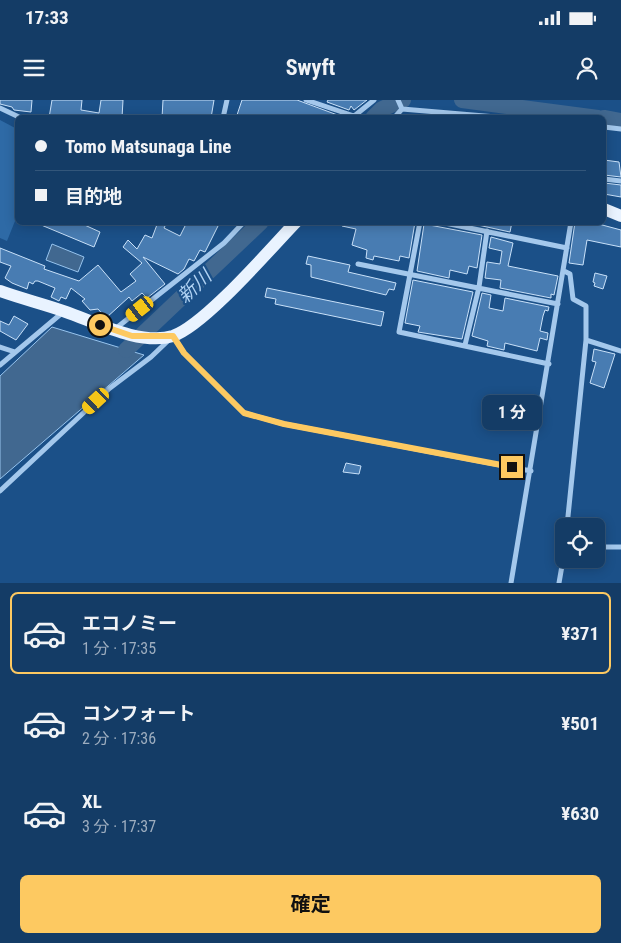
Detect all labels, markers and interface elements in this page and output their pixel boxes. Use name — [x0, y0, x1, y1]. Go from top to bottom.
text: 17:33 — [25, 6, 69, 29]
icon: menu — [20, 54, 48, 82]
icon: person — [573, 54, 601, 82]
text: Swyft — [286, 55, 335, 80]
text: Tomo Matsunaga Line — [65, 135, 231, 158]
text: 目的地 — [65, 185, 122, 208]
water label: 新川 — [173, 264, 218, 308]
car — [123, 294, 156, 324]
route start — [89, 314, 111, 336]
car — [79, 385, 112, 417]
callout: 1 分 — [482, 394, 542, 430]
text: 1 分 — [498, 403, 526, 422]
route end — [501, 456, 523, 478]
map controls — [555, 518, 605, 568]
button: locate — [555, 518, 605, 568]
icon: car — [22, 611, 67, 656]
text: エコノミー — [82, 612, 177, 635]
text: ¥371 — [561, 622, 599, 645]
text: 1 分 · 17:35 — [82, 639, 156, 658]
icon: car — [22, 701, 67, 746]
text: コンフォート — [82, 702, 195, 725]
text: ¥501 — [561, 712, 599, 735]
text: 2 分 · 17:36 — [82, 729, 156, 748]
text: XL — [82, 790, 102, 813]
icon: car — [22, 791, 67, 836]
text: ¥630 — [561, 802, 599, 825]
text: 3 分 · 17:37 — [82, 817, 156, 836]
button: 確定 — [20, 875, 601, 933]

